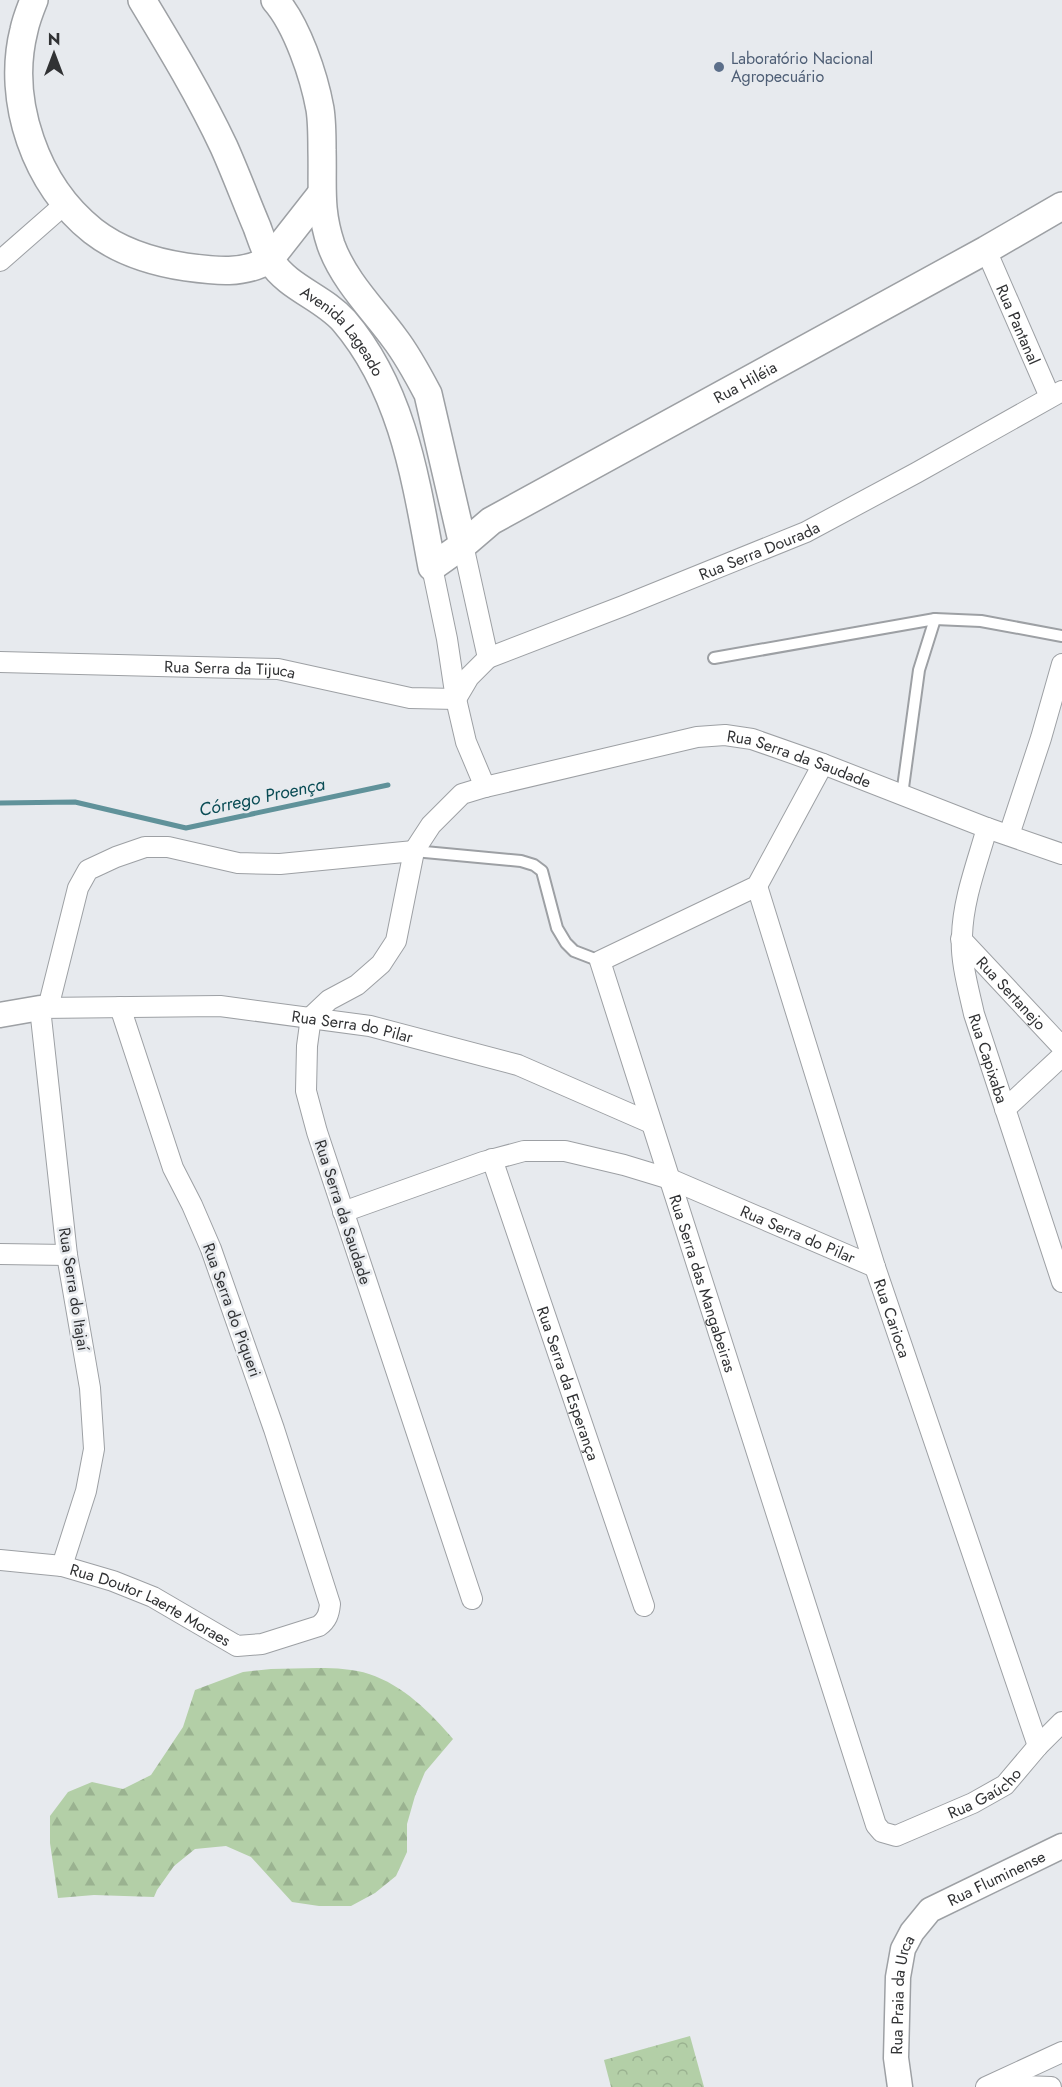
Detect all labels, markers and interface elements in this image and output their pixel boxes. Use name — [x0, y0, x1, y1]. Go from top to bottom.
north arrow — [24, 24, 84, 84]
text: N — [48, 28, 60, 51]
place label: Laboratório Nacional Agropecuário — [731, 47, 873, 88]
marker: Laboratório Nacional Agropecuário — [712, 60, 726, 74]
street label: Avenida Lageado — [296, 280, 390, 380]
street label: Rua Pantanal — [991, 280, 1046, 368]
street label: Rua Hiléia — [709, 355, 781, 409]
street label: Rua Serra Dourada — [695, 515, 824, 586]
street label: Rua Serra da Tijuca — [164, 655, 298, 684]
street label: Rua Serra da Saudade — [725, 724, 874, 793]
water label: Córrego Proença — [197, 771, 327, 823]
street label: Rua Sertanejo — [971, 951, 1052, 1035]
street label: Rua Serra do Pilar — [290, 1004, 416, 1048]
street label: Rua Capixaba — [963, 1010, 1014, 1106]
street label: Rua Serra da Saudade — [309, 1137, 377, 1287]
street label: Rua Serra das Mangabeiras — [664, 1191, 742, 1375]
street label: Rua Serra do Pilar — [737, 1199, 859, 1269]
street label: Rua Serra do Itajaí — [53, 1226, 95, 1353]
street label: Rua Serra do Piqueri — [197, 1240, 267, 1380]
street label: Rua Carioca — [868, 1276, 917, 1361]
street label: Rua Serra da Esperança — [531, 1303, 605, 1464]
street label: Rua Doutor Laerte Moraes — [67, 1557, 235, 1652]
street label: Rua Gaúcho — [944, 1762, 1027, 1824]
street label: Rua Fluminense — [943, 1844, 1049, 1911]
street label: Rua Praia da Urca — [885, 1931, 920, 2055]

